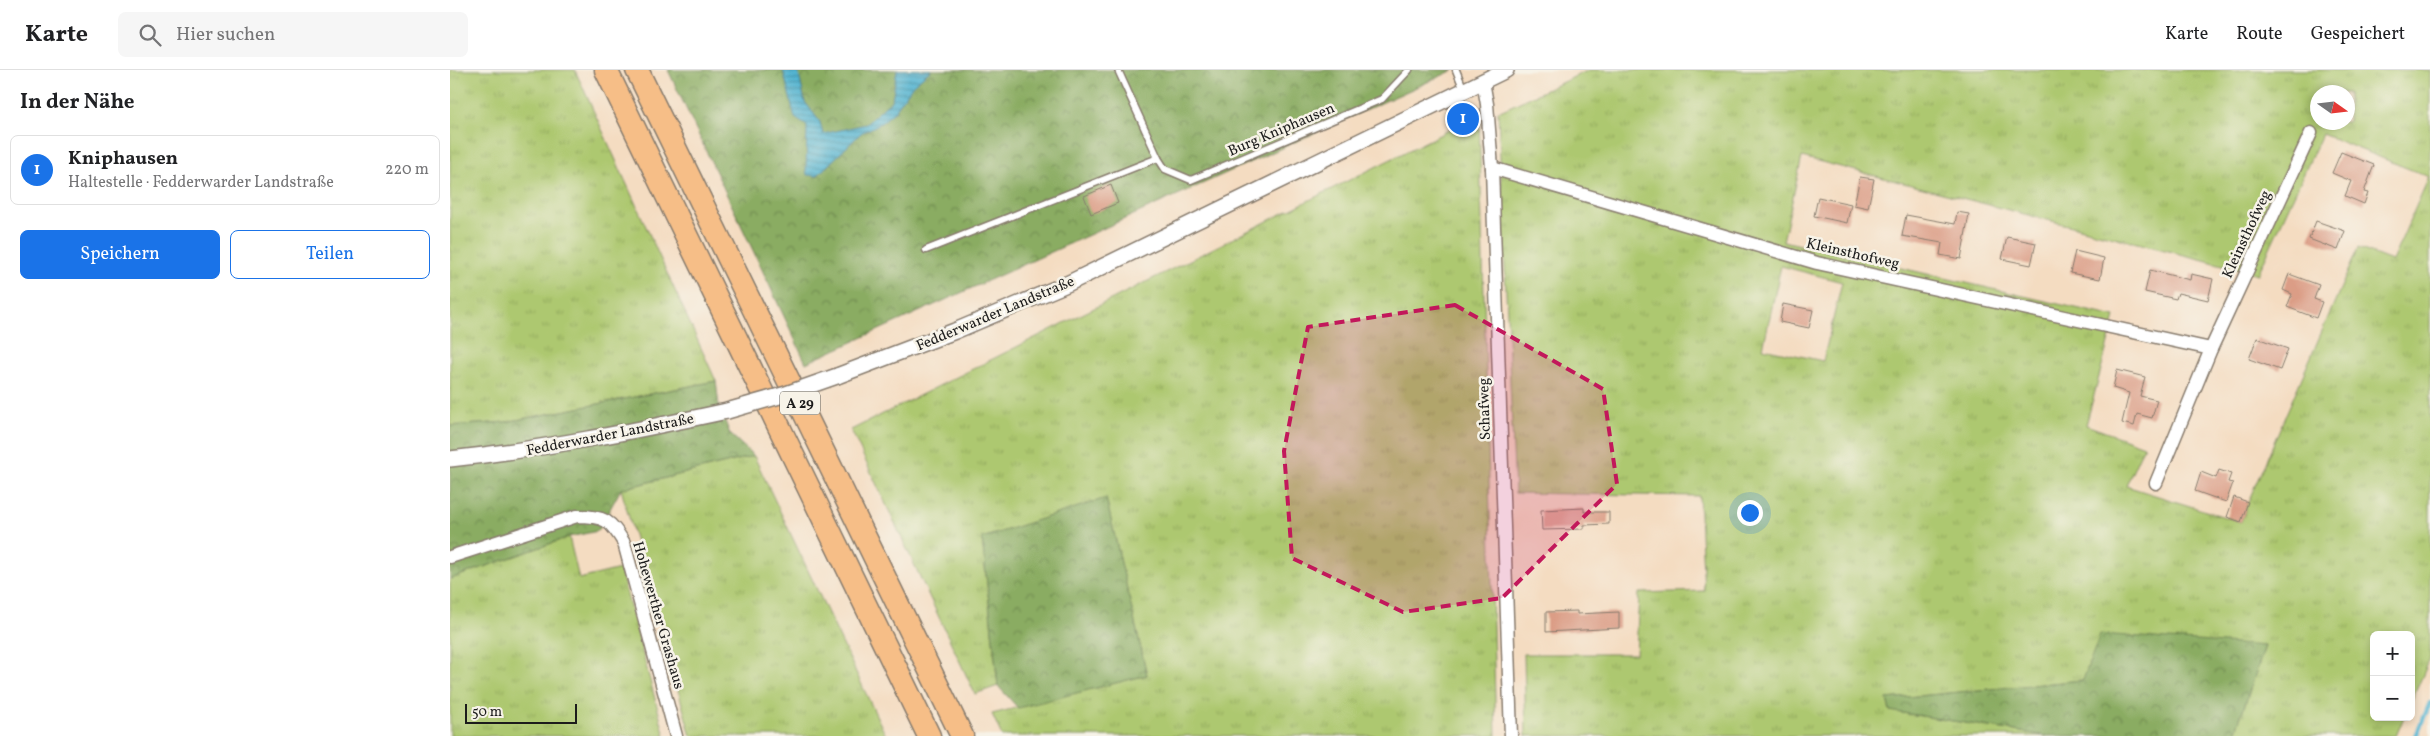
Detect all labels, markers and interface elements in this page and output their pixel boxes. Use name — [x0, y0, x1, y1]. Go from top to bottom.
search box — [118, 12, 468, 57]
text: Karte — [25, 18, 88, 52]
icon: search — [136, 21, 164, 49]
text: Hier suchen — [176, 22, 275, 48]
text: Karte — [2165, 22, 2208, 47]
text: Route — [2236, 22, 2283, 47]
text: Gespeichert — [2311, 22, 2405, 47]
north arrow — [2310, 85, 2355, 130]
text: In der Nähe — [20, 88, 135, 117]
street label: Burg Kniphausen — [1225, 98, 1338, 162]
pin: 1 — [1447, 100, 1479, 138]
text: Kniphausen — [68, 146, 178, 172]
text: 1 — [34, 159, 40, 181]
text: 220 m — [385, 159, 429, 181]
text: Haltestelle · Fedderwarder Landstraße — [68, 172, 334, 194]
street label: Kleinsthofweg — [2218, 187, 2277, 282]
button: Speichern — [20, 230, 220, 279]
button: Teilen — [230, 230, 430, 279]
street label: Kleinsthofweg — [1804, 234, 1902, 275]
street label: Fedderwarder Landstraße — [913, 271, 1078, 357]
street label: Schafweg — [1474, 377, 1497, 440]
road number: A 29 — [780, 392, 820, 414]
street label: Fedderwarder Landstraße — [525, 409, 696, 462]
your location — [1737, 500, 1763, 526]
street label: Hohewerther Grashaus — [626, 539, 689, 692]
map controls — [2370, 631, 2415, 721]
button: + — [2370, 631, 2415, 676]
button: − — [2370, 676, 2415, 721]
scale bar — [465, 701, 578, 724]
text: 50 m — [472, 703, 502, 722]

